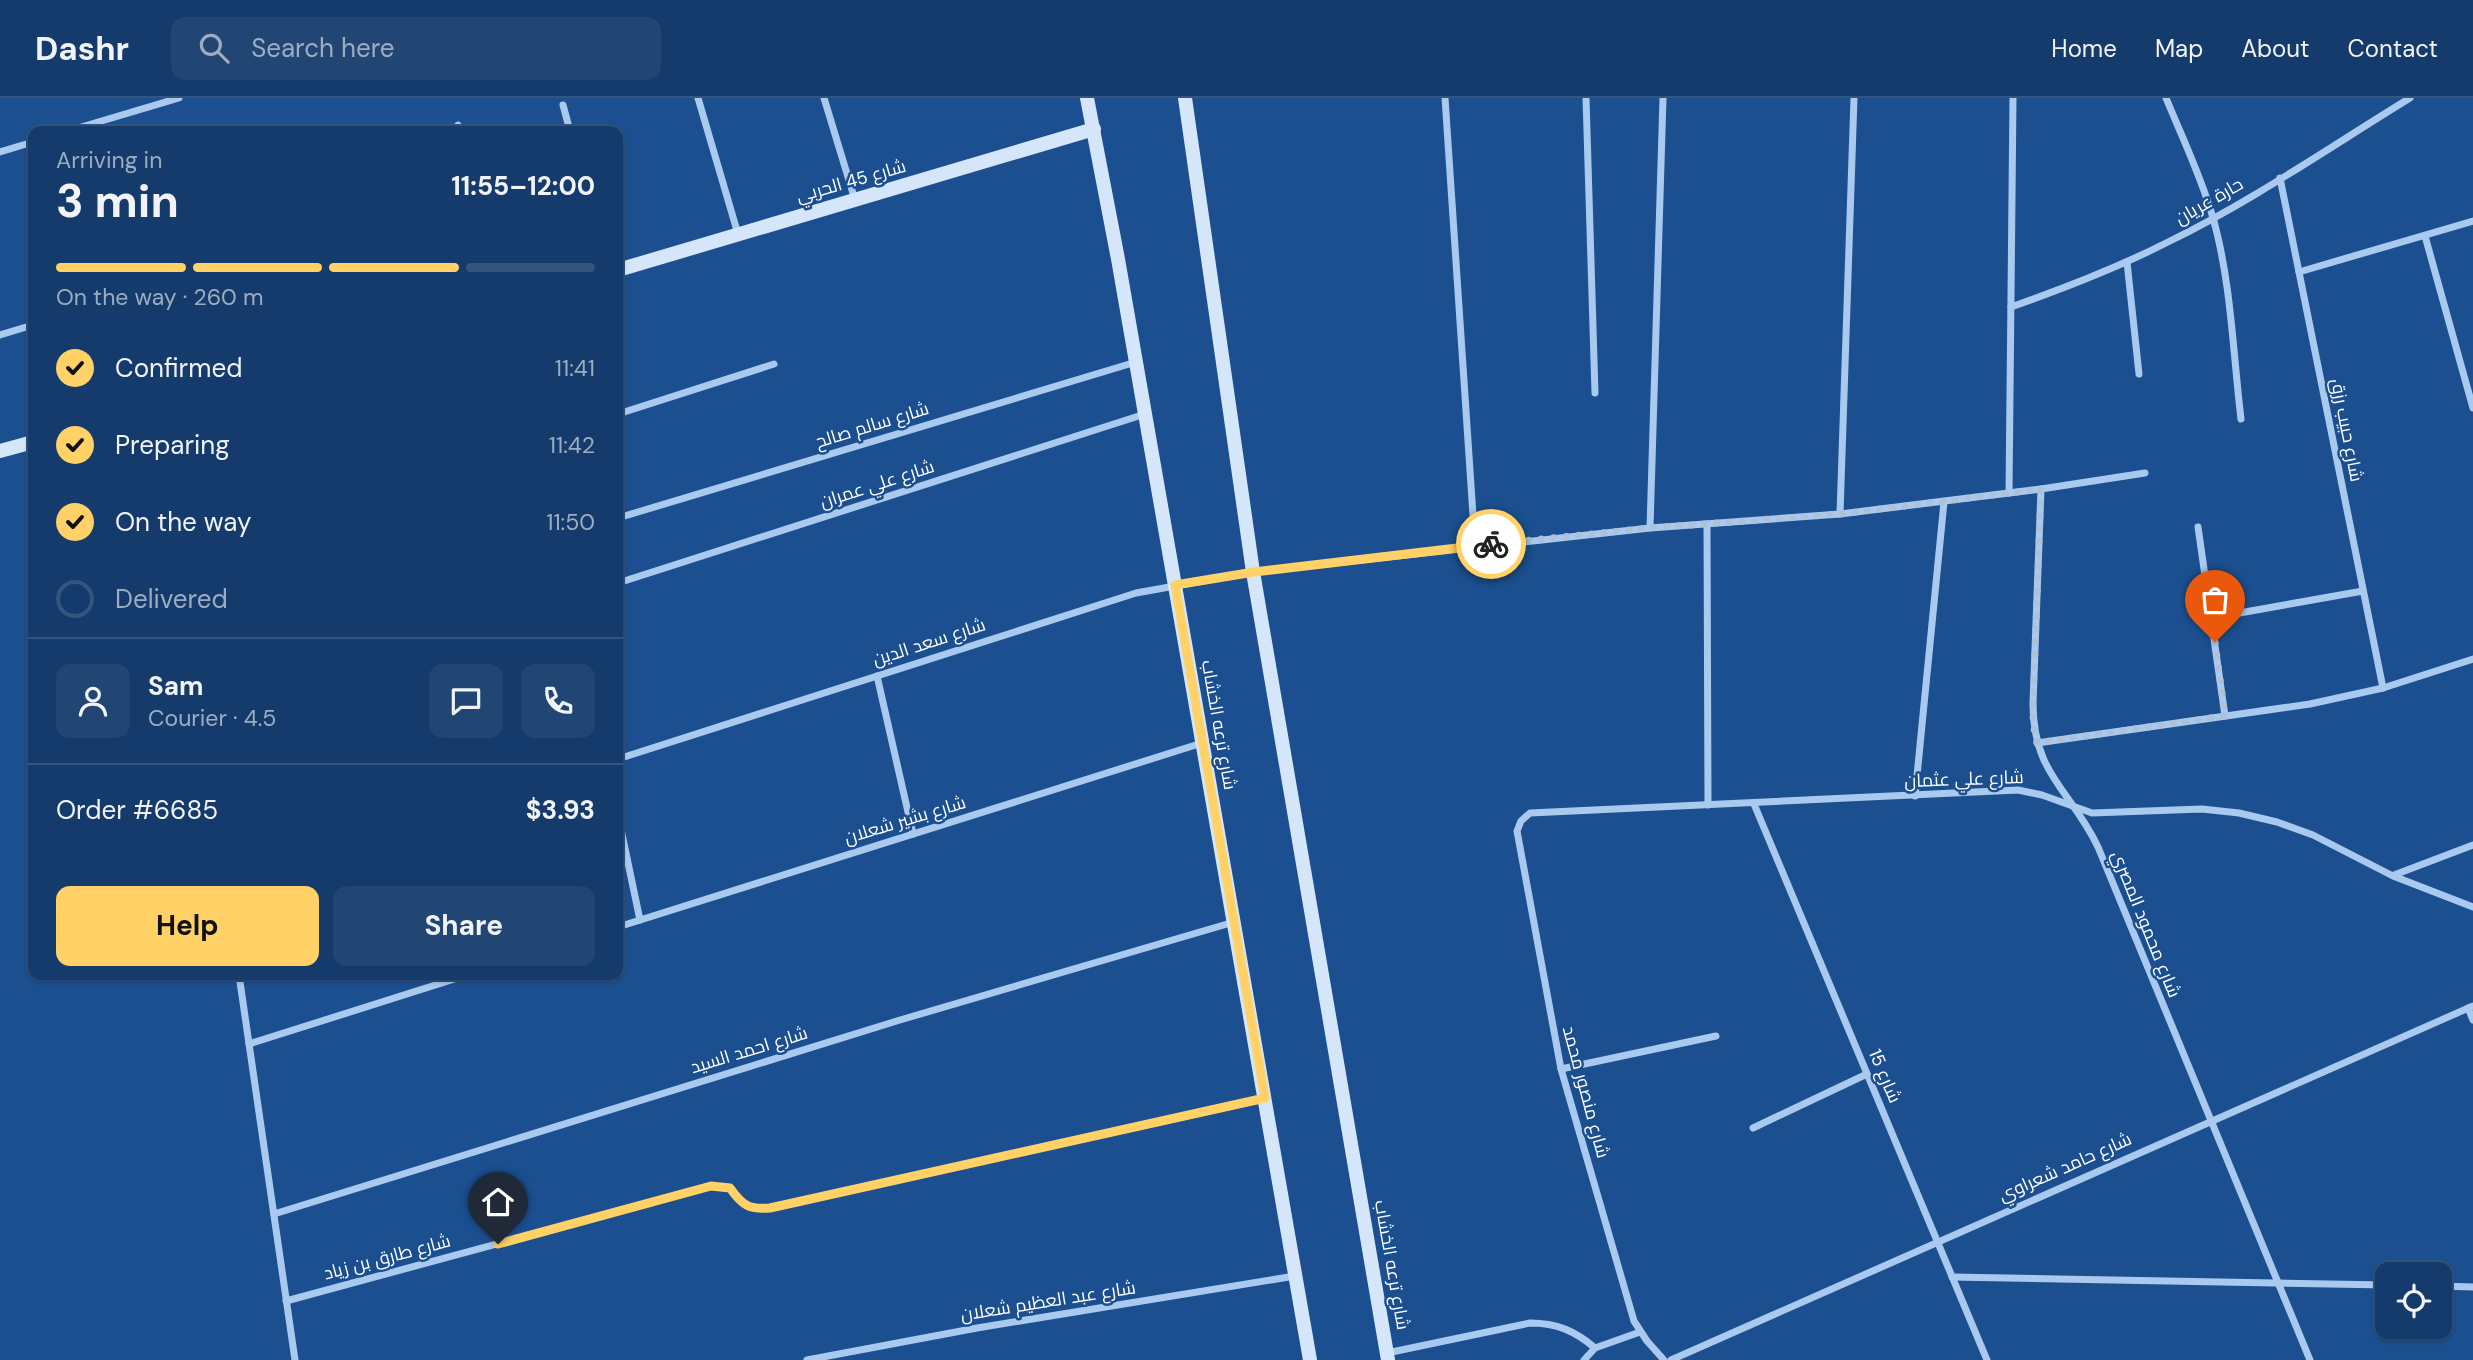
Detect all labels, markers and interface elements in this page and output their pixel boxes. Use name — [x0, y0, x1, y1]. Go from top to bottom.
search box — [171, 17, 661, 80]
text: Dashr — [35, 27, 129, 70]
icon: search — [195, 29, 233, 67]
text: Search here — [251, 31, 395, 65]
text: Home — [2051, 33, 2117, 64]
text: Map — [2155, 33, 2203, 64]
text: About — [2241, 33, 2310, 64]
text: Contact — [2348, 33, 2438, 64]
text: Arriving in — [56, 145, 162, 175]
street label: شارع 45 الحربي — [793, 154, 909, 210]
text: 11:55–12:00 — [451, 169, 595, 203]
text: 3 min — [56, 171, 179, 231]
street label: حارة عريان — [2171, 172, 2247, 230]
text: On the way · 260 m — [56, 282, 263, 312]
icon: check — [56, 349, 94, 387]
text: Confirmed — [115, 351, 242, 385]
text: 11:41 — [555, 353, 595, 383]
street label: شارع حبيب رزق — [2325, 376, 2369, 484]
street label: شارع سالم صالح — [812, 396, 932, 454]
icon: check — [56, 426, 94, 464]
text: Preparing — [115, 428, 230, 462]
text: 11:42 — [549, 430, 595, 460]
street label: شارع علي عمران — [817, 454, 938, 516]
icon: check — [56, 503, 94, 541]
text: On the way — [115, 505, 251, 539]
text: 11:50 — [546, 507, 595, 537]
courier — [1456, 509, 1526, 579]
icon: bike — [1472, 525, 1510, 563]
pin — [2185, 570, 2245, 642]
icon: bag — [2196, 581, 2234, 619]
text: Delivered — [115, 582, 228, 616]
street label: شارع سعد الدين — [870, 612, 988, 672]
street label: شارع ترعه الخشاب — [1196, 658, 1242, 792]
button: person — [56, 664, 130, 738]
button: chat — [429, 664, 503, 738]
button: phone — [521, 664, 595, 738]
text: Sam — [148, 669, 203, 703]
text: Courier · 4.5 — [148, 703, 276, 733]
street label: شارع علي عثمان — [1904, 765, 2024, 795]
street label: شارع بشير شعلان — [841, 790, 969, 850]
text: Order #6685 — [56, 793, 218, 827]
text: $3.93 — [526, 793, 595, 827]
street label: شارع محمود المصري — [2104, 847, 2186, 1002]
button: Help — [56, 886, 319, 966]
button: Share — [333, 886, 595, 966]
street label: شارع احمد السيد — [688, 1021, 810, 1079]
street label: شارع منصور محمد — [1557, 1023, 1615, 1161]
street label: شارع 15 — [1863, 1045, 1907, 1107]
street label: شارع حامد شعراوي — [1995, 1127, 2136, 1209]
pin — [468, 1172, 528, 1244]
icon: home — [479, 1183, 517, 1221]
street label: شارع ترعه الخشاب — [1369, 1198, 1415, 1332]
street label: شارع طارق بن زياد — [321, 1229, 453, 1285]
map controls — [2375, 1262, 2452, 1339]
button: locate — [2375, 1262, 2452, 1339]
street label: شارع عبد العظيم شعلان — [959, 1275, 1137, 1327]

